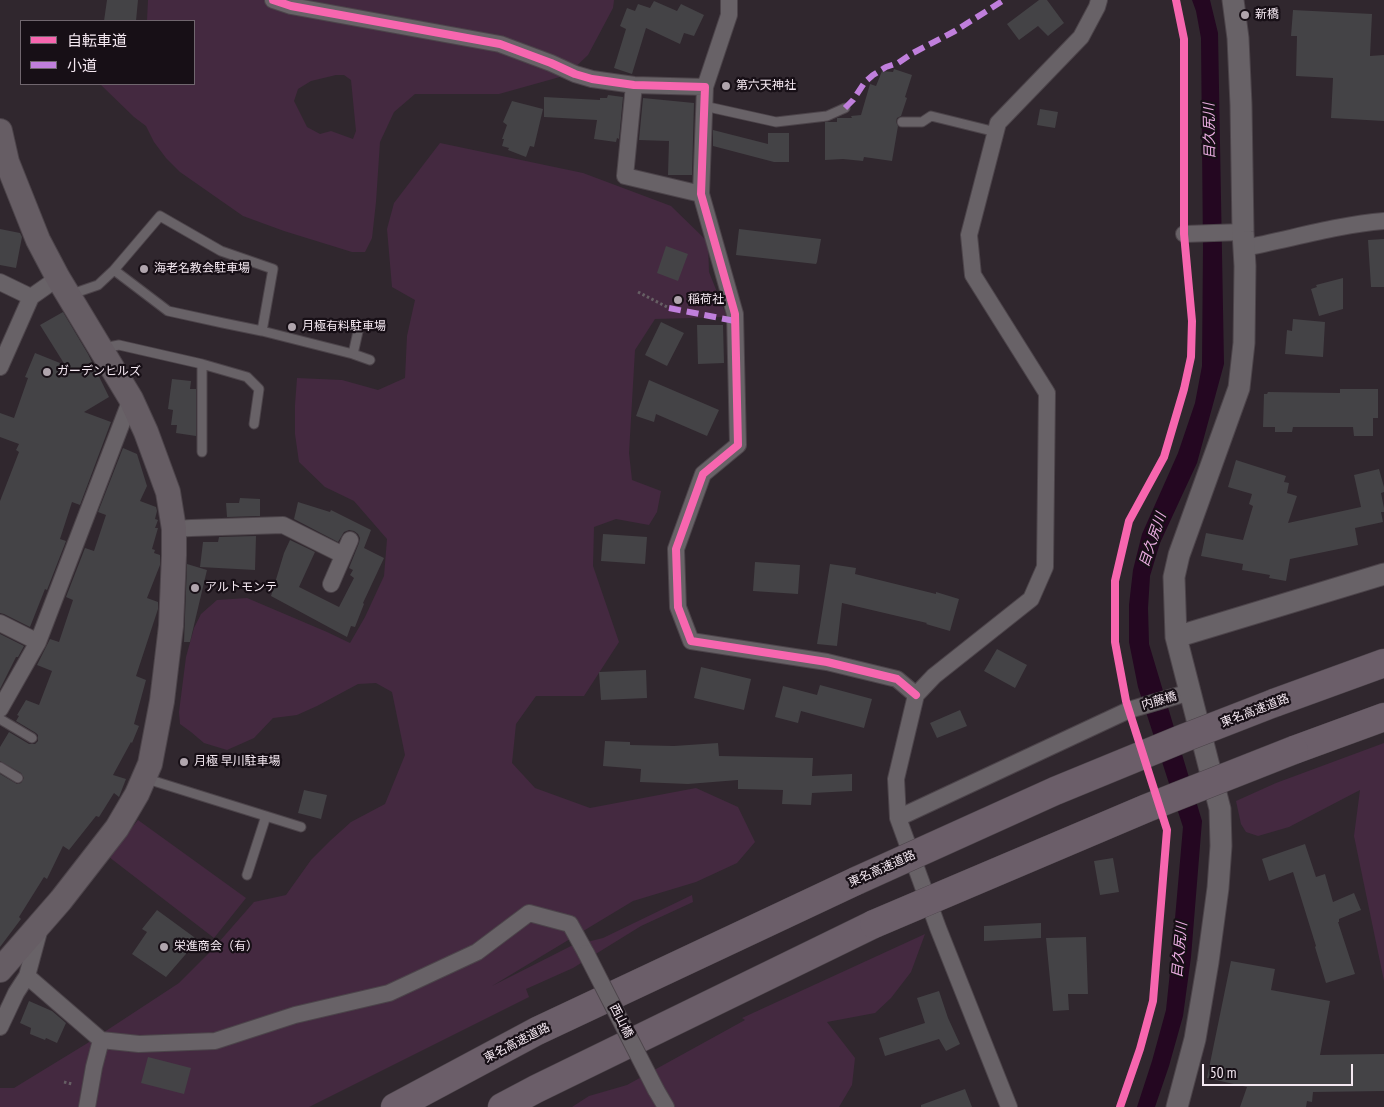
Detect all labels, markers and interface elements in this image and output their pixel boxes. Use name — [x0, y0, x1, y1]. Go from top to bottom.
place label: 新橋 — [1255, 8, 1279, 22]
marker: 新橋 — [1239, 9, 1251, 21]
legend — [20, 20, 195, 85]
text: 自転車道 — [67, 31, 127, 50]
text: 小道 — [67, 56, 97, 75]
place label: 第六天神社 — [736, 79, 796, 93]
marker: 第六天神社 — [720, 80, 732, 92]
water label: 目久尻川 — [1201, 103, 1219, 159]
place label: 海老名教会駐車場 — [154, 262, 250, 276]
marker: 海老名教会駐車場 — [138, 263, 150, 275]
place label: 稲荷社 — [688, 293, 724, 307]
marker: 稲荷社 — [672, 294, 684, 306]
place label: 月極有料駐車場 — [302, 320, 386, 334]
marker: 月極有料駐車場 — [286, 321, 298, 333]
place label: ガーデンヒルズ — [57, 365, 141, 379]
marker: ガーデンヒルズ — [41, 366, 53, 378]
water label: 目久尻川 — [1136, 511, 1170, 569]
place label: アルトモンテ — [205, 581, 277, 595]
marker: アルトモンテ — [189, 582, 201, 594]
street label: 内藤橋 — [1140, 689, 1178, 713]
street label: 東名高速道路 — [1219, 691, 1291, 731]
place label: 月極 早川駐車場 — [194, 755, 281, 769]
marker: 月極 早川駐車場 — [178, 756, 190, 768]
street label: 東名高速道路 — [846, 848, 918, 890]
water label: 目久尻川 — [1169, 921, 1191, 979]
place label: 栄進商会（有） — [174, 940, 258, 954]
marker: 栄進商会（有） — [158, 941, 170, 953]
street label: 西山橋 — [606, 1002, 636, 1040]
street label: 東名高速道路 — [482, 1020, 552, 1066]
scale bar — [1204, 1054, 1355, 1086]
text: 50 m — [1210, 1063, 1236, 1082]

